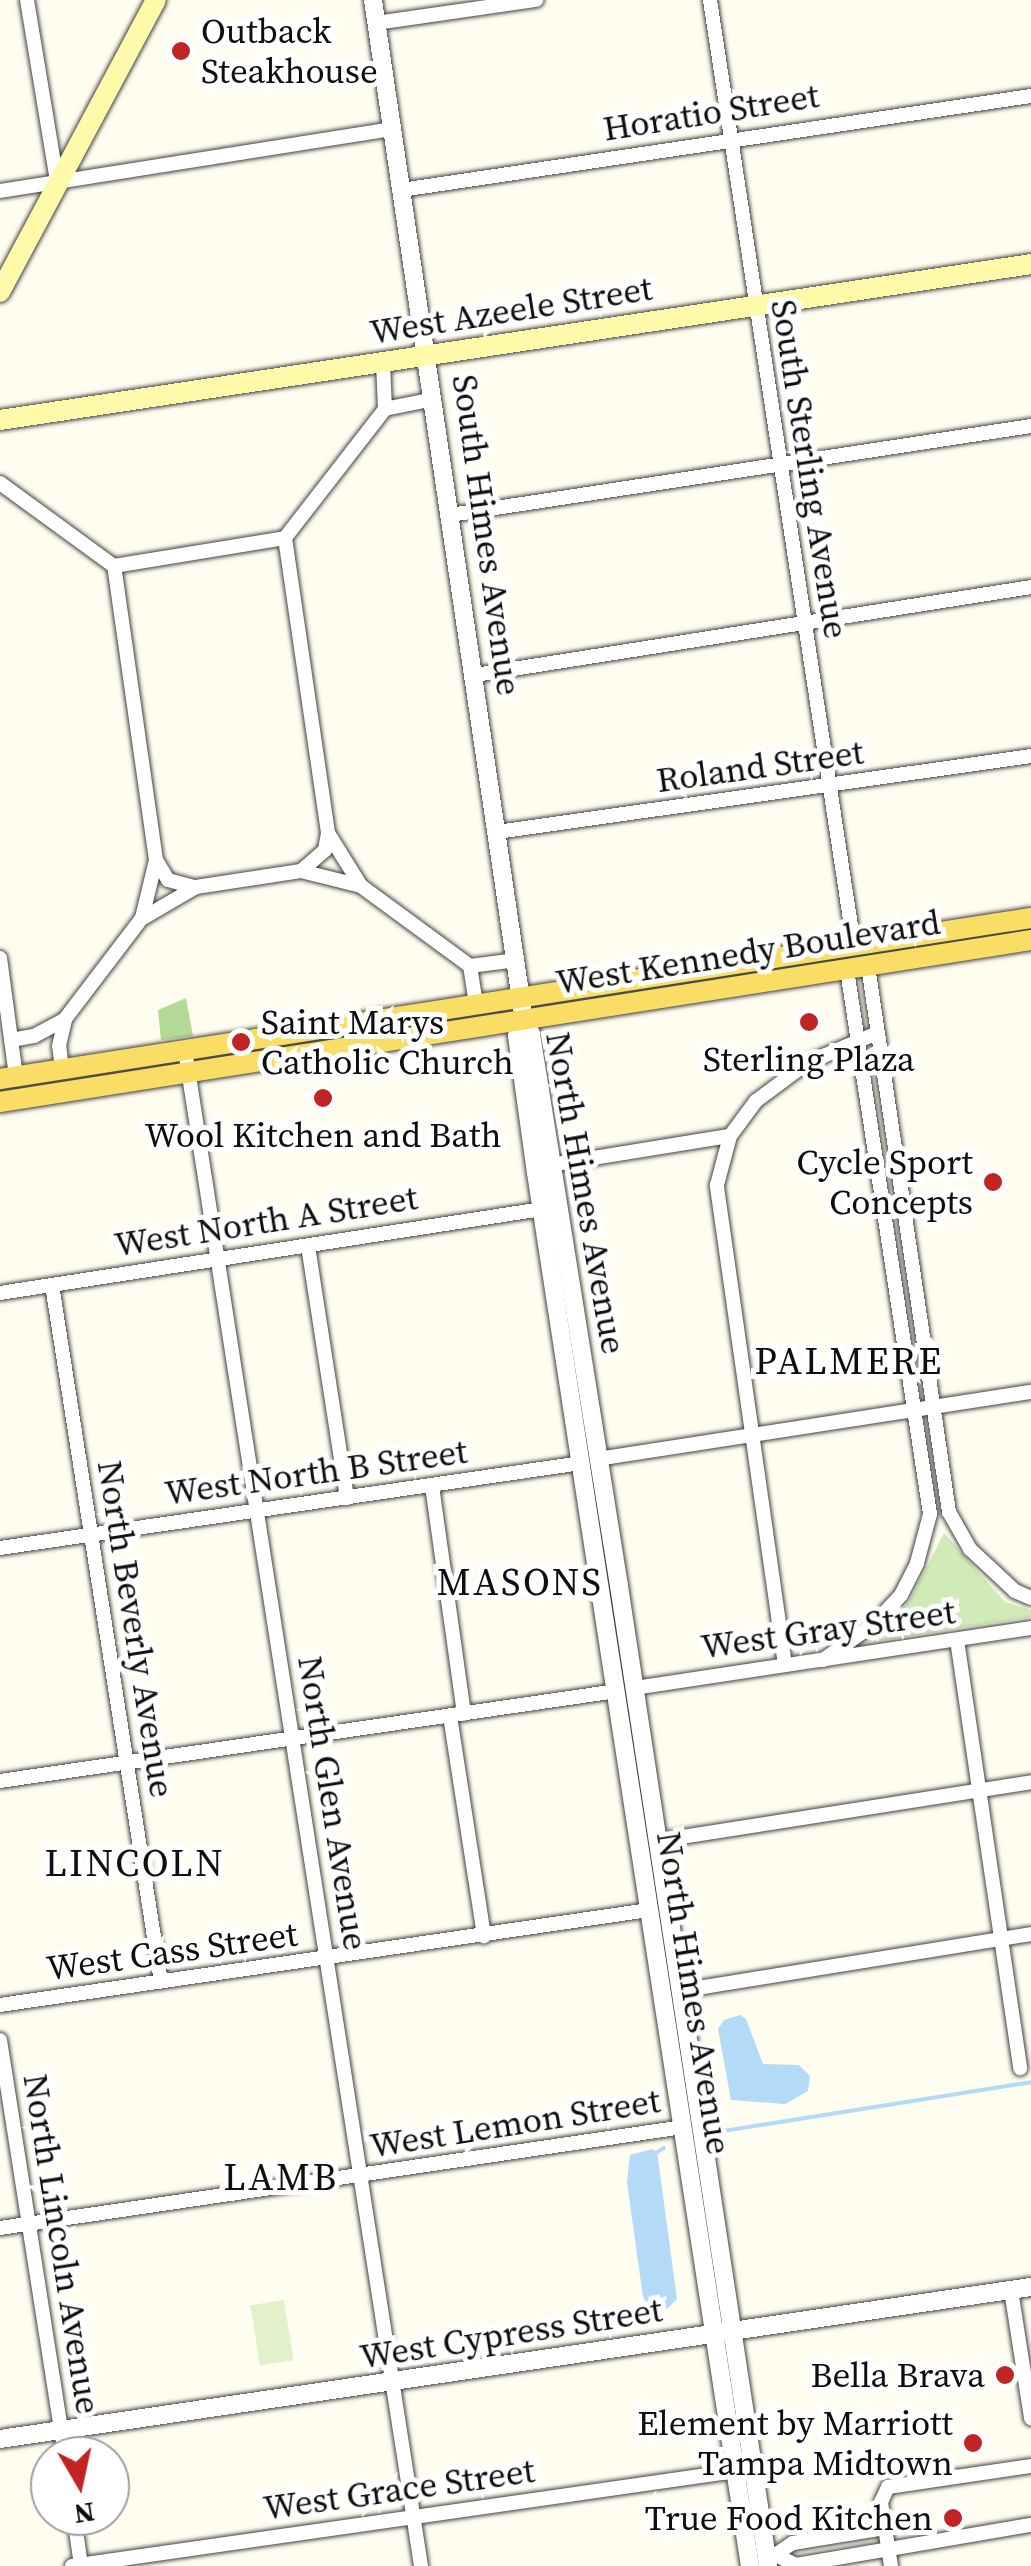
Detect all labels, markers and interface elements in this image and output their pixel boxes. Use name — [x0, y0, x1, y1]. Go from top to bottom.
place label: Outback Steakhouse — [201, 10, 378, 92]
marker: Outback Steakhouse — [170, 40, 192, 62]
street label: Horatio Street — [600, 74, 822, 150]
street label: West Azeele Street — [367, 267, 655, 353]
street label: South Sterling Avenue — [762, 297, 858, 641]
street label: South Himes Avenue — [444, 372, 530, 698]
street label: Roland Street — [654, 731, 866, 801]
street label: West Kennedy Boulevard — [553, 901, 943, 1003]
place label: Saint Marys Catholic Church — [261, 1001, 514, 1083]
marker: Sterling Plaza — [798, 1011, 820, 1033]
street label: North Himes Avenue — [537, 1029, 635, 1357]
marker: Saint Marys Catholic Church — [230, 1031, 252, 1053]
place label: Sterling Plaza — [703, 1038, 915, 1080]
marker: Wool Kitchen and Bath — [312, 1087, 334, 1109]
place label: Wool Kitchen and Bath — [144, 1114, 502, 1156]
place label: Cycle Sport Concepts — [797, 1141, 973, 1223]
marker: Cycle Sport Concepts — [982, 1171, 1004, 1193]
street label: West North A Street — [112, 1176, 420, 1266]
district label: PALMERE — [754, 1339, 944, 1385]
street label: West North B Street — [162, 1430, 470, 1514]
street label: North Beverly Avenue — [89, 1458, 183, 1800]
district label: MASONS — [436, 1560, 604, 1606]
street label: West Gray Street — [698, 1590, 958, 1668]
street label: North Glen Avenue — [289, 1653, 377, 1953]
street label: North Himes Avenue — [648, 1829, 740, 2157]
district label: LINCOLN — [45, 1841, 225, 1887]
street label: West Cass Street — [44, 1913, 300, 1989]
street label: North Lincoln Avenue — [14, 2071, 110, 2417]
street label: West Lemon Street — [367, 2079, 663, 2167]
district label: LAMB — [223, 2155, 339, 2201]
street label: West Cypress Street — [357, 2288, 665, 2378]
place label: Bella Brava — [811, 2354, 985, 2396]
marker: Bella Brava — [994, 2364, 1016, 2386]
place label: Element by Marriott Tampa Midtown — [637, 2402, 953, 2484]
marker: Element by Marriott Tampa Midtown — [962, 2432, 984, 2454]
north arrow — [30, 2436, 130, 2536]
street label: West Grace Street — [261, 2449, 537, 2529]
text: N — [71, 2493, 97, 2534]
place label: True Food Kitchen — [645, 2497, 933, 2539]
marker: True Food Kitchen — [942, 2507, 964, 2529]

